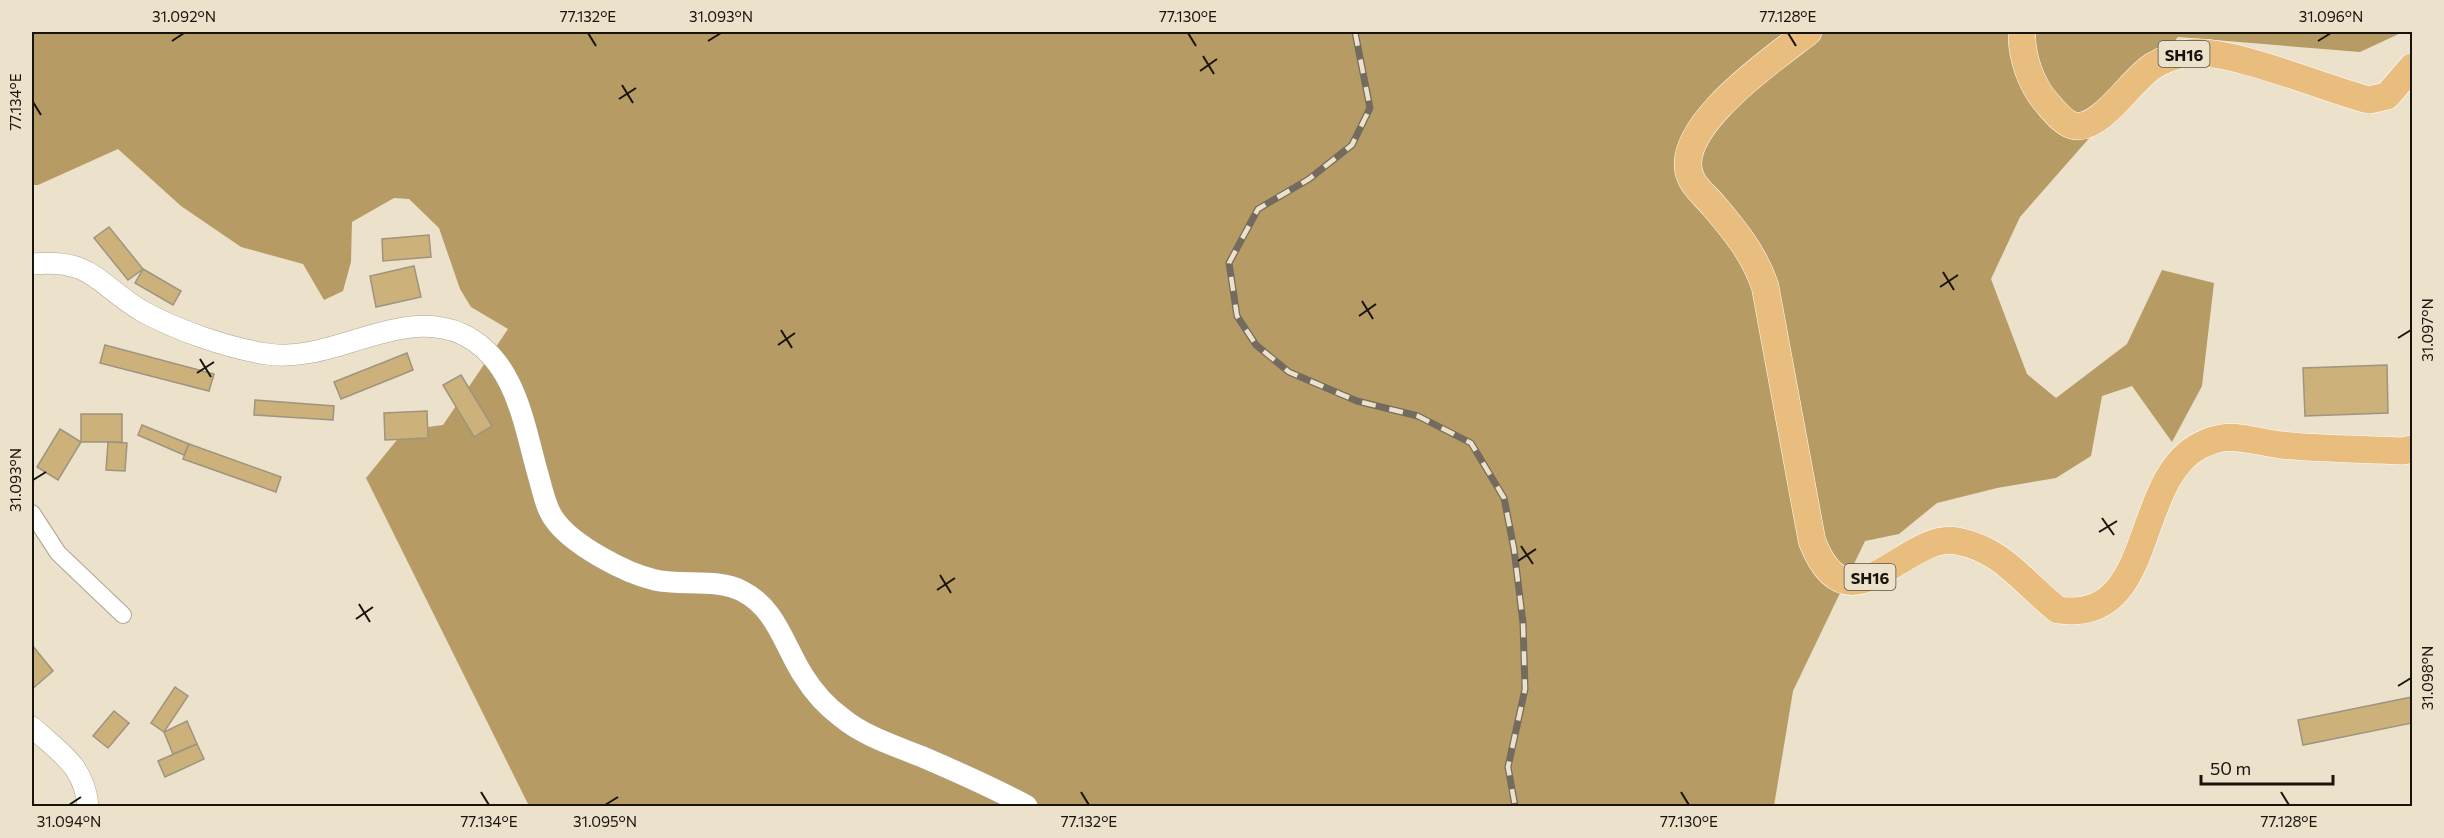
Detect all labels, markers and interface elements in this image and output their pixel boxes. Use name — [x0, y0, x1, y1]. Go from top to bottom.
text: 31.092°N — [152, 7, 216, 25]
text: 77.132°E — [560, 7, 616, 25]
text: 31.093°N — [689, 7, 753, 25]
text: 77.130°E — [1159, 7, 1217, 25]
text: 77.128°E — [1760, 7, 1817, 25]
text: 31.096°N — [2299, 7, 2363, 25]
road number: SH16 — [2158, 41, 2210, 67]
text: 77.134°E — [6, 73, 24, 131]
text: 31.097°N — [2418, 298, 2436, 362]
text: 31.093°N — [6, 448, 24, 512]
road number: SH16 — [1844, 564, 1896, 590]
text: 31.098°N — [2418, 646, 2436, 710]
scale bar — [2201, 748, 2333, 786]
text: 50 m — [2210, 757, 2251, 779]
text: 31.094°N — [37, 812, 101, 830]
text: 77.134°E — [460, 812, 518, 830]
text: 31.095°N — [573, 812, 637, 830]
text: 77.132°E — [1061, 812, 1117, 830]
text: 77.130°E — [1660, 812, 1718, 830]
text: 77.128°E — [2261, 812, 2318, 830]

